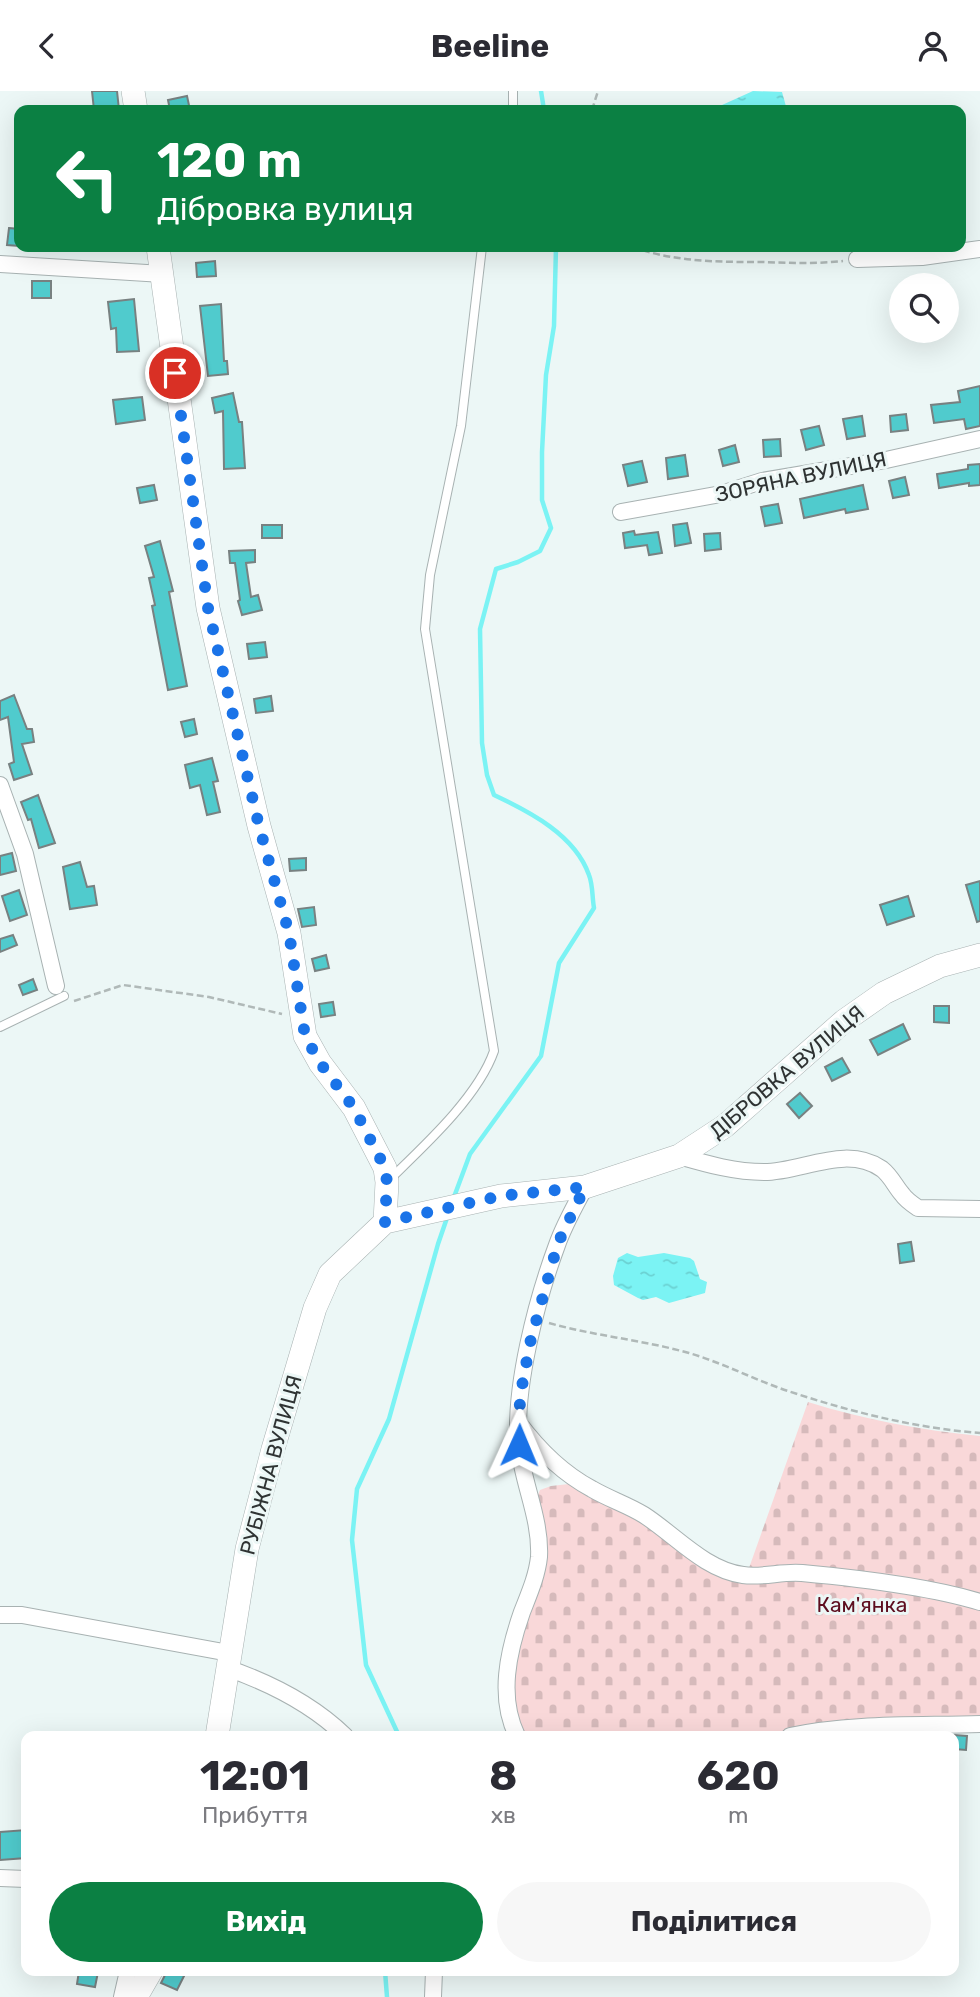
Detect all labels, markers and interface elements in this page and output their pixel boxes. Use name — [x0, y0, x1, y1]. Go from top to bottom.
icon: back — [28, 27, 66, 65]
text: Beeline — [431, 27, 549, 65]
icon: person — [914, 27, 952, 65]
text: 120 m — [157, 131, 302, 189]
icon: left — [42, 133, 133, 224]
text: Дібровка вулиця — [157, 190, 414, 228]
map controls — [889, 273, 959, 343]
button: search — [889, 273, 959, 343]
pin — [145, 343, 205, 403]
icon: arrive — [156, 354, 194, 392]
street label: ЗОРЯНА ВУЛИЦЯ — [713, 446, 889, 507]
street label: ДІБРОВКА ВУЛИЦЯ — [704, 1000, 869, 1143]
street label: РУБІЖНА ВУЛИЦЯ — [234, 1372, 307, 1558]
position arrow — [482, 1408, 556, 1482]
park label: Кам'янка — [817, 1592, 907, 1617]
text: 12:01 — [200, 1751, 310, 1801]
text: 8 — [489, 1751, 518, 1801]
text: 620 — [697, 1751, 780, 1801]
text: Прибуття — [202, 1801, 308, 1829]
text: хв — [491, 1801, 516, 1829]
text: m — [728, 1801, 748, 1829]
button: Вихід — [49, 1882, 483, 1962]
button: Поділитися — [497, 1882, 931, 1962]

